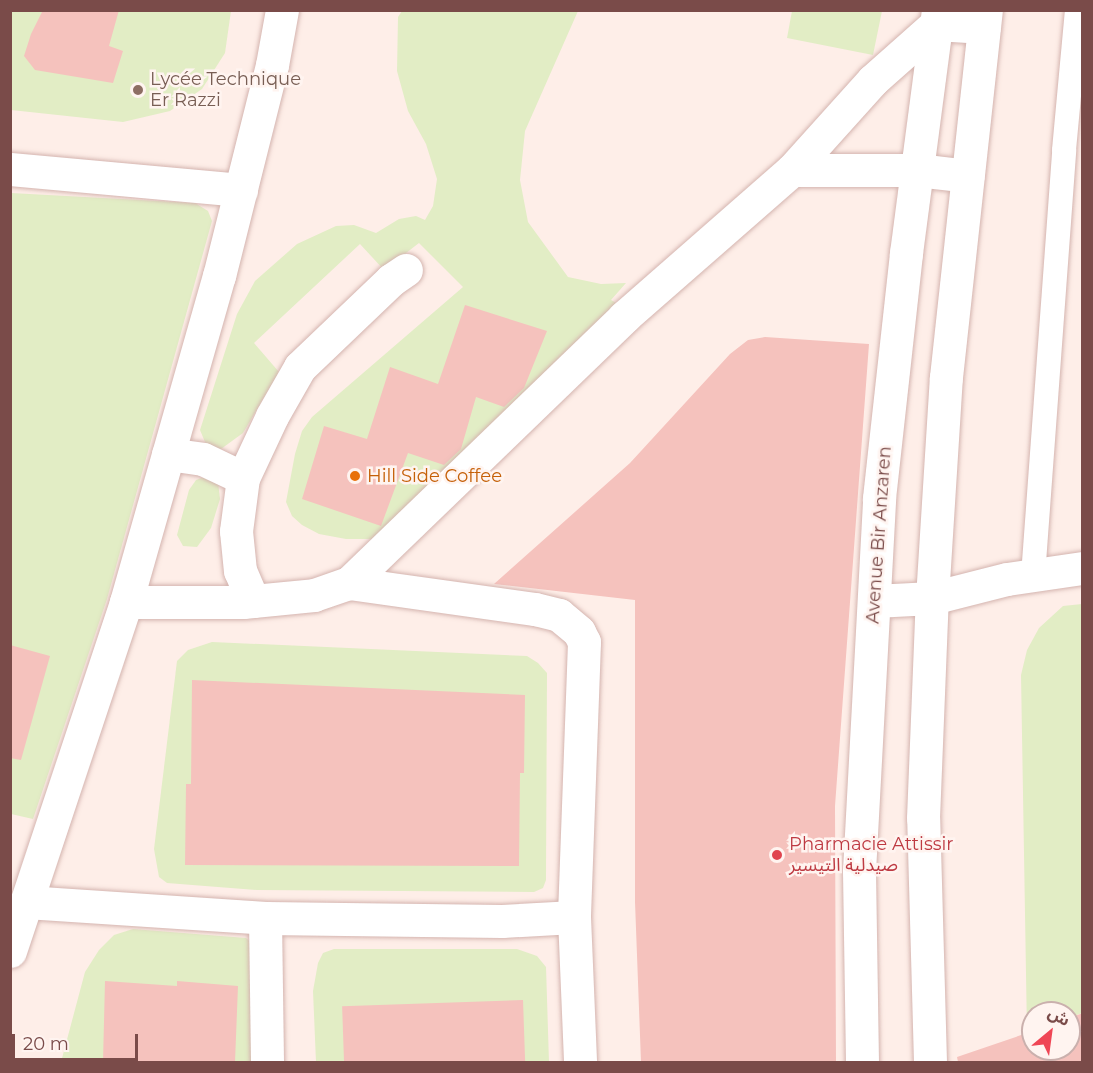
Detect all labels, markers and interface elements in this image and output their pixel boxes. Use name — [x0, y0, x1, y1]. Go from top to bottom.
place label: Lycée Technique Er Razzi — [150, 69, 301, 112]
marker: Lycée Technique Er Razzi — [131, 83, 145, 97]
street label: Avenue Bir Anzaren — [862, 446, 896, 624]
place label: Hill Side Coffee — [367, 465, 502, 487]
marker: Hill Side Coffee — [348, 469, 362, 483]
place label: Pharmacie Attissir صيدلية التيسير — [789, 834, 954, 876]
marker: Pharmacie Attissir صيدلية التيسير — [770, 848, 784, 862]
north arrow — [1021, 1001, 1081, 1061]
text: ش — [1045, 1003, 1073, 1030]
scale bar — [15, 1022, 141, 1060]
text: 20 m — [23, 1033, 69, 1055]

